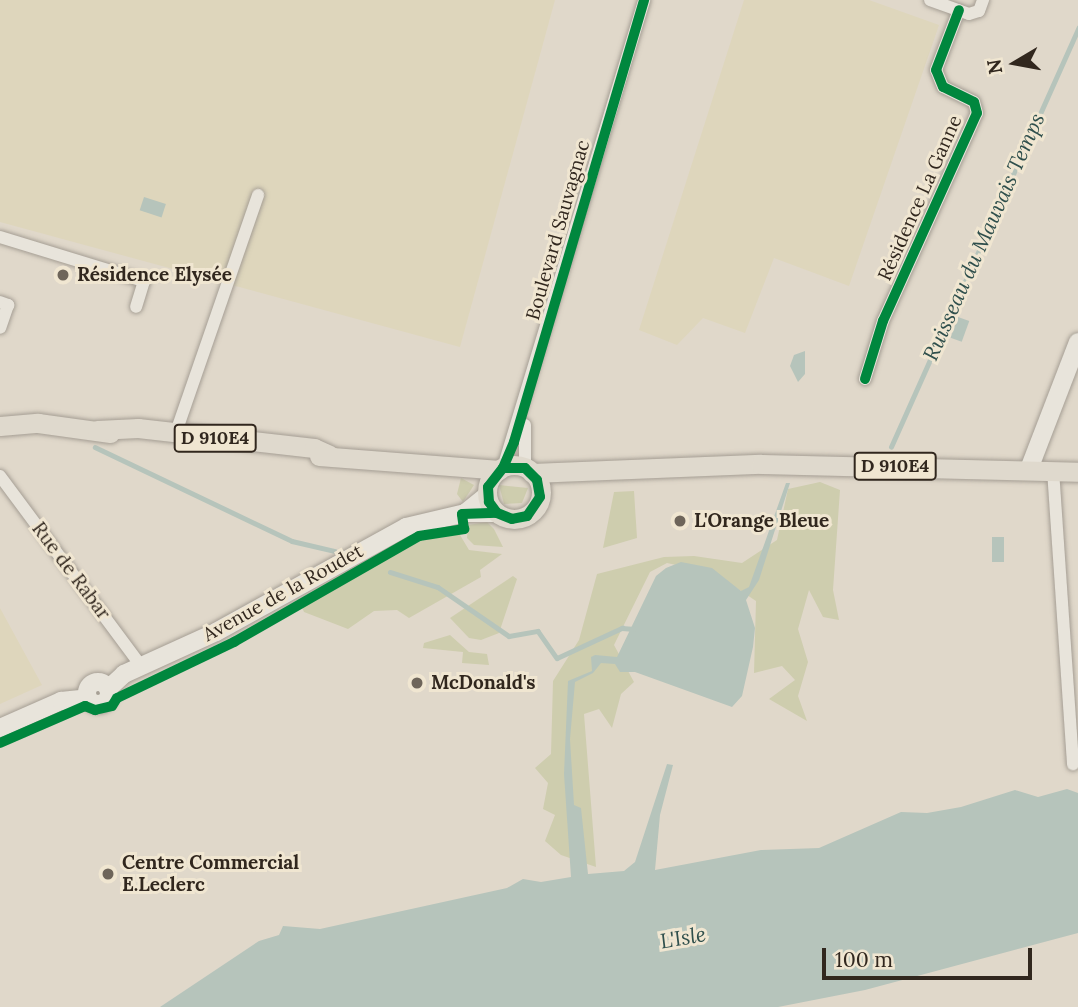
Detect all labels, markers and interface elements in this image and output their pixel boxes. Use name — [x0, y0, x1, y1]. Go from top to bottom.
north arrow — [980, 28, 1050, 98]
text: N — [981, 57, 1007, 76]
water label: Ruisseau du Mauvais Temps — [918, 109, 1050, 365]
street label: Résidence La Ganne — [873, 112, 967, 284]
street label: Boulevard Sauvagnac — [521, 137, 595, 323]
place label: Résidence Elysée — [77, 264, 232, 286]
marker: Résidence Elysée — [55, 267, 71, 283]
road number: D 910E4 — [173, 424, 257, 452]
road number: D 910E4 — [853, 452, 937, 480]
place label: L'Orange Bleue — [694, 510, 829, 532]
marker: L'Orange Bleue — [672, 513, 688, 529]
street label: Rue de Rabar — [27, 518, 115, 624]
street label: Avenue de la Roudet — [199, 540, 367, 646]
place label: McDonald's — [431, 672, 536, 694]
marker: McDonald's — [409, 675, 425, 691]
place label: Centre Commercial E.Leclerc — [122, 852, 299, 896]
marker: Centre Commercial E.Leclerc — [100, 866, 116, 882]
water label: L'Isle — [658, 922, 708, 954]
scale bar — [826, 934, 1036, 978]
text: 100 m — [835, 946, 893, 973]

